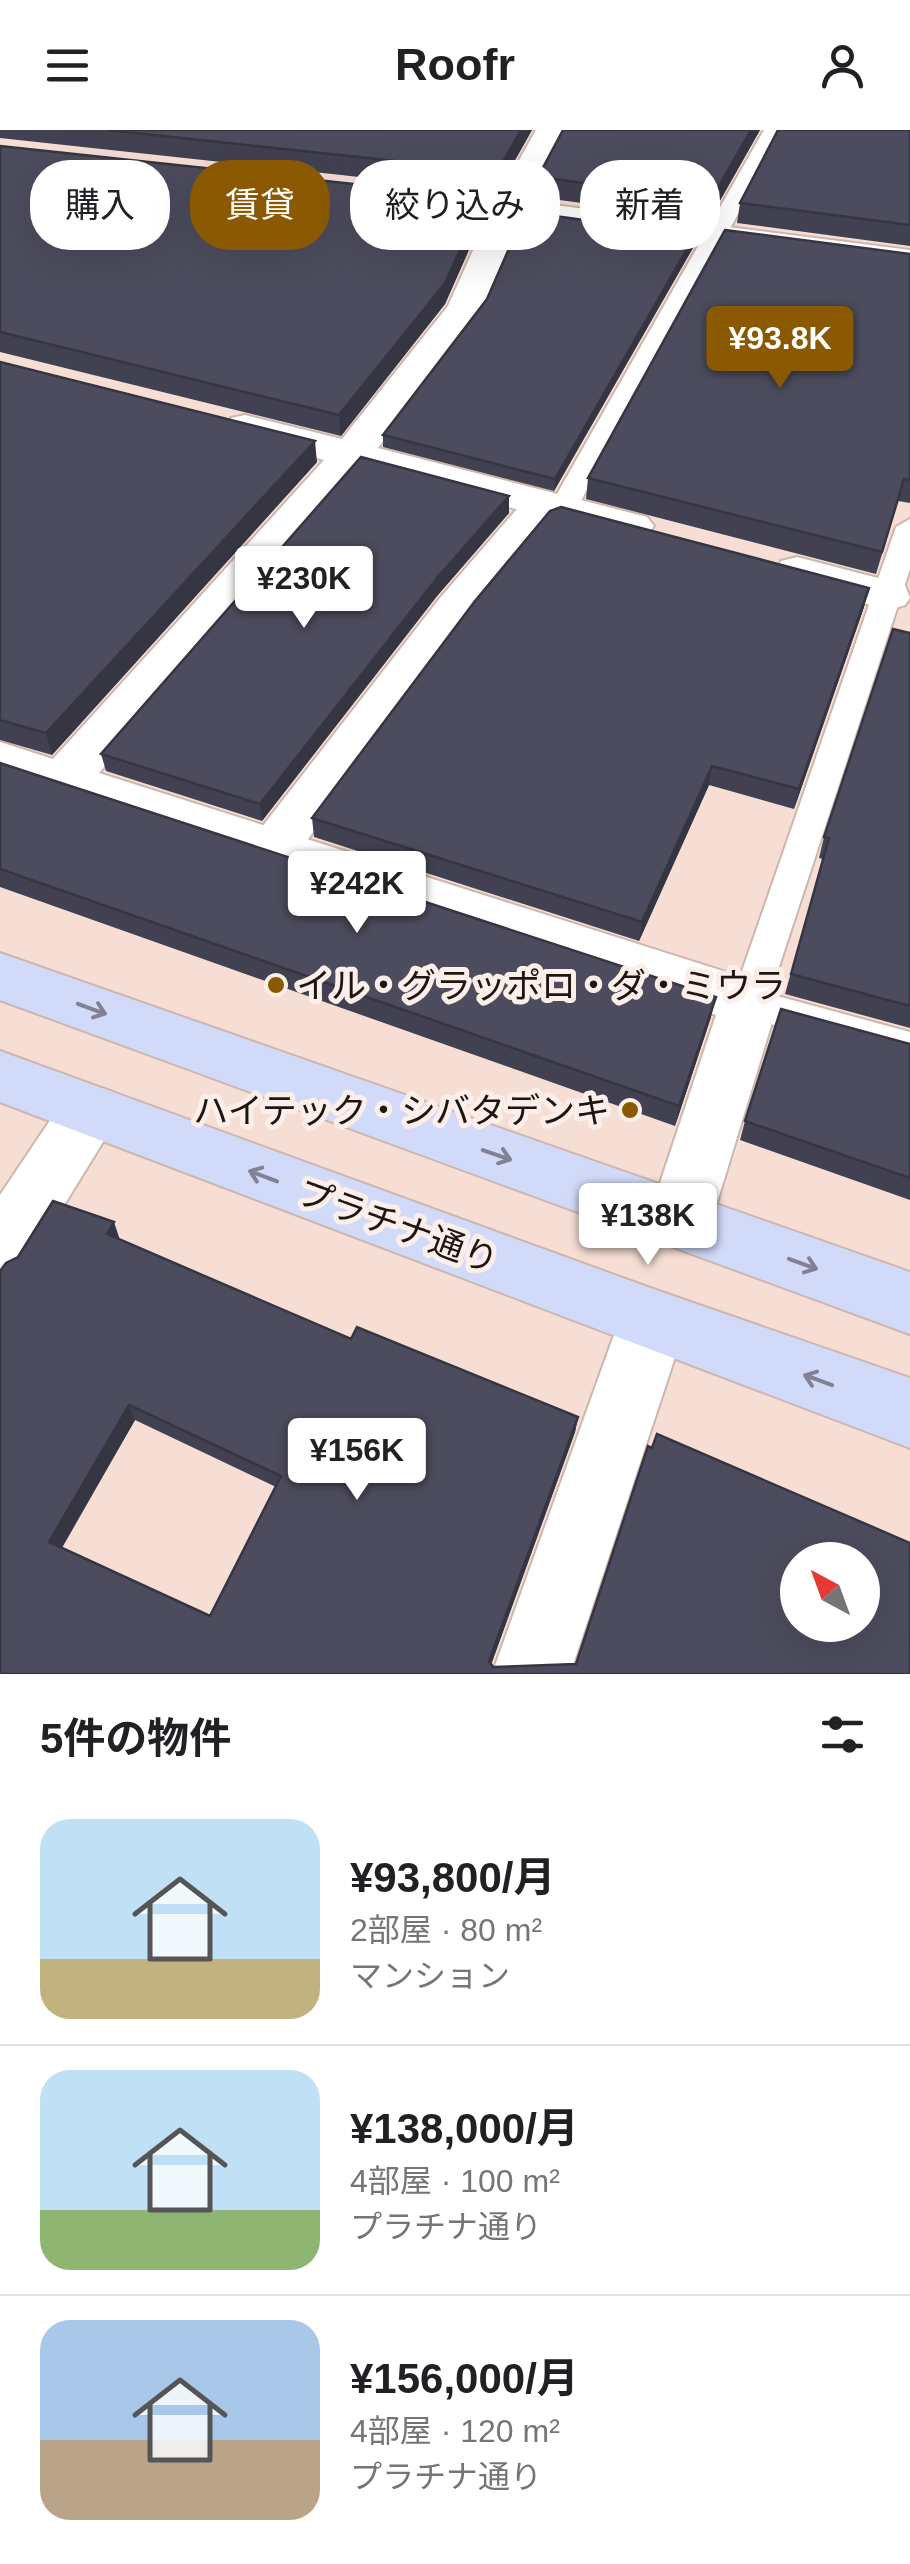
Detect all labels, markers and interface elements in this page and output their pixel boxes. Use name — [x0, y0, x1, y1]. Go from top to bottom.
icon: menu — [40, 38, 95, 93]
icon: person — [815, 38, 870, 93]
text: Roofr — [395, 39, 515, 90]
chip: 購入 — [30, 160, 170, 250]
chip: 賃貸 — [190, 160, 330, 250]
chip: 絞り込み — [350, 160, 560, 250]
chip: 新着 — [580, 160, 720, 250]
pin: ¥93.8K — [699, 306, 861, 391]
text: ¥93.8K — [728, 320, 832, 356]
pin: ¥230K — [234, 546, 374, 631]
text: ¥230K — [257, 560, 351, 596]
pin: ¥242K — [287, 851, 427, 936]
text: ¥242K — [310, 865, 404, 901]
place label: イル・グラッポロ・ダ・ミウラ — [296, 966, 786, 1005]
marker: イル・グラッポロ・ダ・ミウラ — [265, 974, 287, 996]
one-way arrow — [75, 1001, 106, 1019]
place label: ハイテック・シバタデンキ — [193, 1091, 610, 1130]
marker: ハイテック・シバタデンキ — [619, 1099, 641, 1121]
one-way arrow — [480, 1147, 511, 1165]
one-way arrow — [249, 1166, 280, 1184]
street label: プラチナ通り — [293, 1172, 503, 1280]
pin: ¥138K — [578, 1183, 718, 1268]
text: ¥138K — [601, 1197, 695, 1233]
one-way arrow — [787, 1256, 818, 1274]
one-way arrow — [804, 1370, 835, 1388]
pin: ¥156K — [287, 1418, 427, 1503]
text: ¥156K — [310, 1432, 404, 1468]
north arrow — [780, 1542, 880, 1642]
map controls — [780, 1542, 880, 1642]
icon: filters — [815, 1707, 870, 1762]
text: 5件の物件 — [40, 1715, 231, 1762]
text: ¥93,800/月 — [350, 1854, 556, 1901]
icon: home — [120, 1859, 240, 1979]
text: 2部屋 · 80 m² — [350, 1912, 542, 1948]
text: マンション — [350, 1958, 510, 1994]
text: ¥138,000/月 — [350, 2105, 579, 2152]
icon: home — [120, 2110, 240, 2230]
text: 4部屋 · 100 m² — [350, 2163, 560, 2199]
text: プラチナ通り — [350, 2209, 542, 2245]
text: ¥156,000/月 — [350, 2355, 579, 2402]
icon: home — [120, 2360, 240, 2480]
text: 4部屋 · 120 m² — [350, 2413, 560, 2449]
text: プラチナ通り — [350, 2459, 542, 2495]

